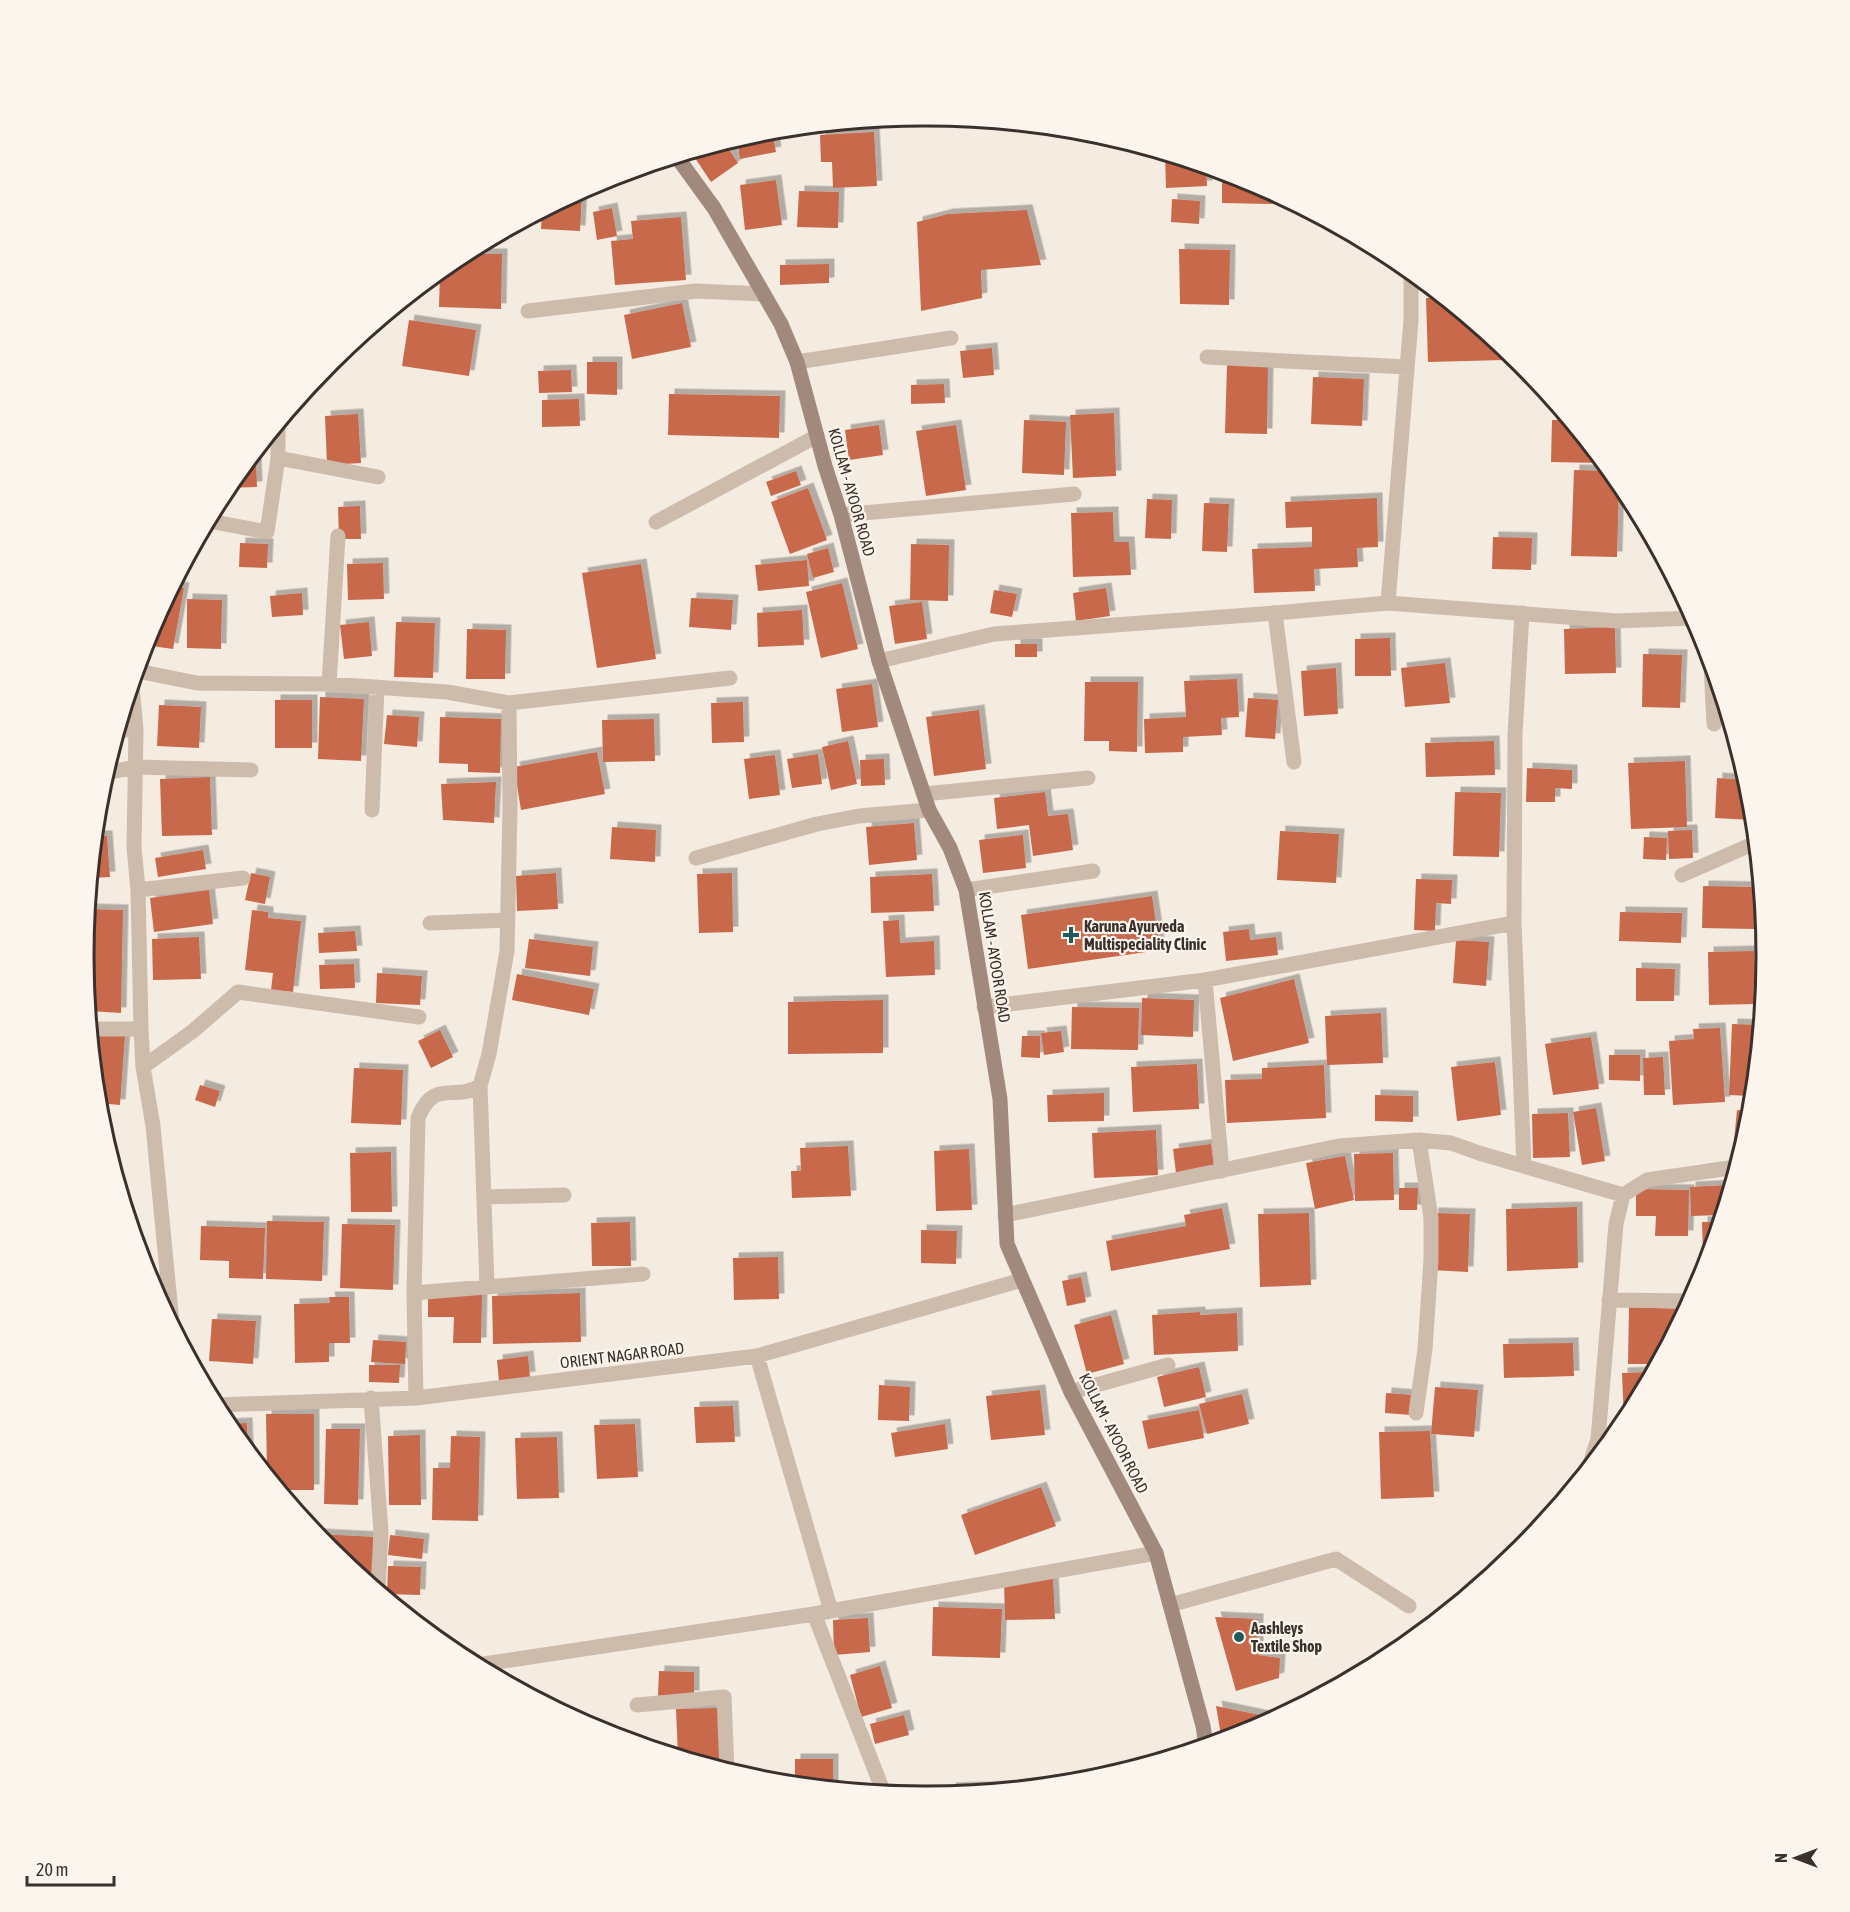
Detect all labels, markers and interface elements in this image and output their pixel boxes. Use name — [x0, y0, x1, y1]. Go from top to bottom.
street label: KOLLAM - AYOOR ROAD — [825, 426, 879, 558]
street label: KOLLAM - AYOOR ROAD — [976, 890, 1014, 1024]
place label: Karuna Ayurveda Multispeciality Clinic — [1084, 917, 1206, 953]
marker: Karuna Ayurveda Multispeciality Clinic — [1062, 926, 1080, 944]
street label: ORIENT NAGAR ROAD — [559, 1338, 685, 1372]
street label: KOLLAM - AYOOR ROAD — [1076, 1370, 1152, 1496]
place label: Aashleys Textile Shop — [1250, 1619, 1322, 1655]
marker: Aashleys Textile Shop — [1232, 1630, 1246, 1644]
north arrow — [1766, 1828, 1826, 1888]
scale bar — [27, 1849, 114, 1887]
text: N — [1772, 1853, 1790, 1863]
text: 20 m — [36, 1859, 68, 1880]

